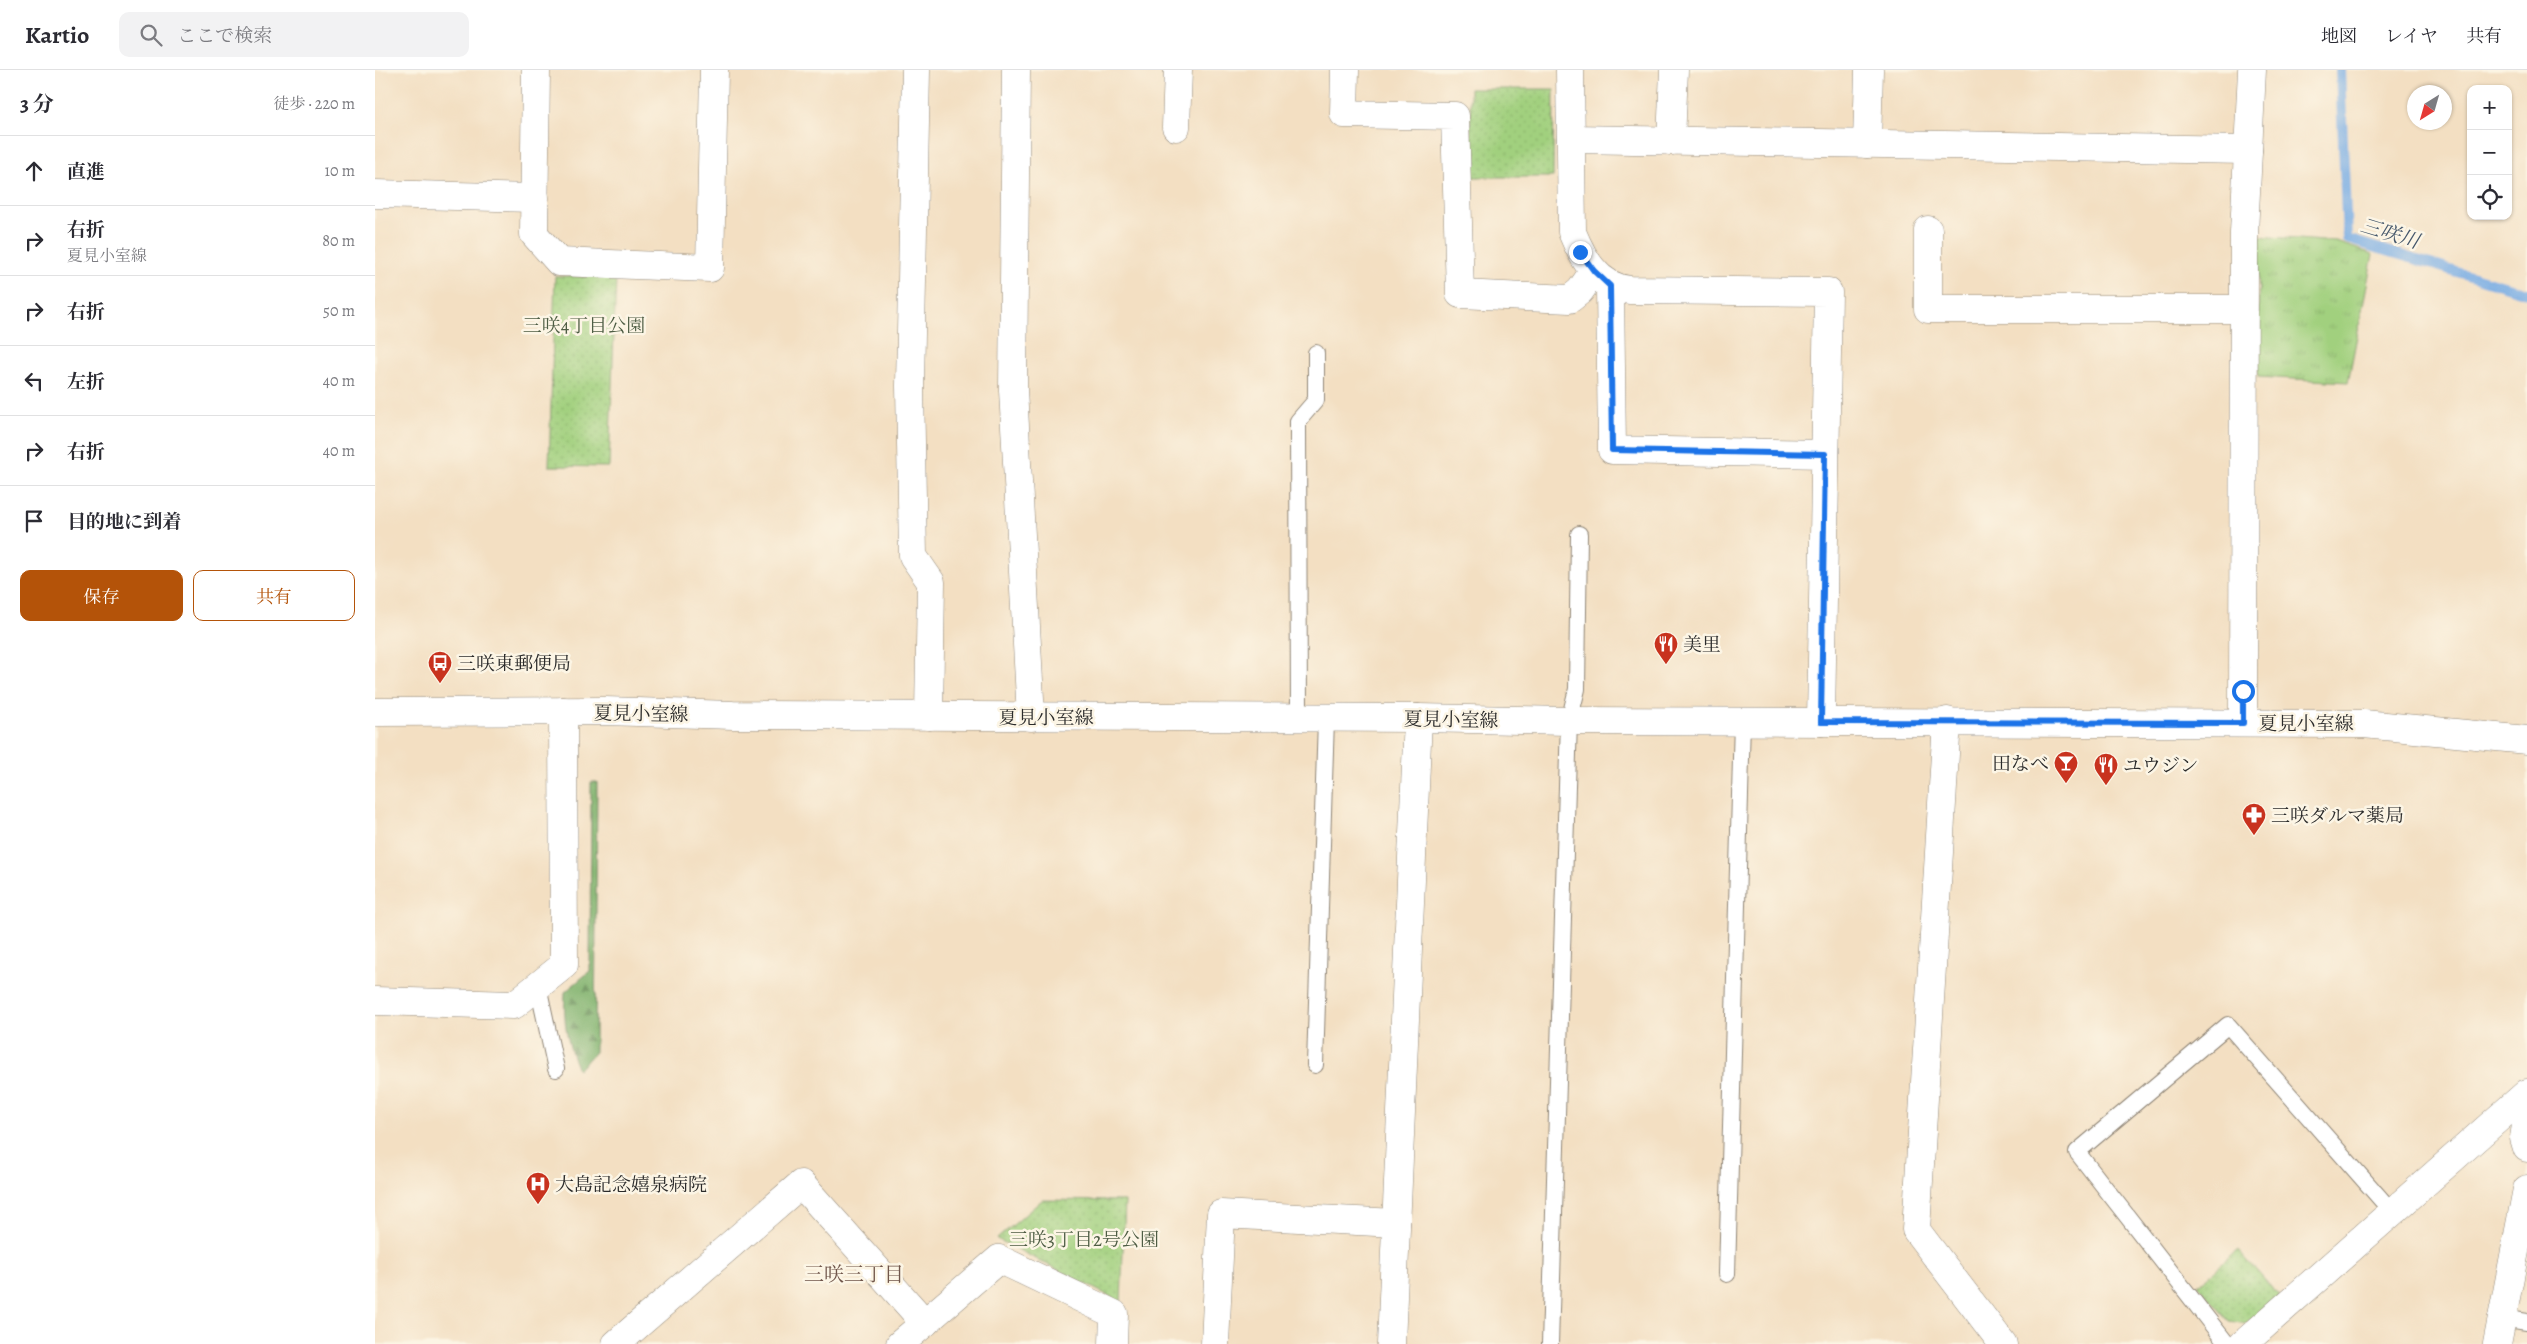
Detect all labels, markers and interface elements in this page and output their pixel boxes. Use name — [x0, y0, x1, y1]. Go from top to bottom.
search box — [119, 12, 469, 57]
text: Kartio — [25, 19, 89, 51]
icon: search — [137, 21, 165, 49]
text: ここで検索 — [177, 23, 272, 49]
text: 地図 — [2321, 24, 2357, 48]
text: レイヤ — [2385, 24, 2438, 48]
text: 共有 — [2466, 24, 2502, 48]
north arrow — [2407, 85, 2452, 130]
map controls — [2467, 85, 2512, 220]
button: + — [2467, 85, 2512, 130]
text: 3 分 — [20, 90, 54, 118]
text: 徒歩 · 220 m — [273, 93, 355, 115]
button: − — [2467, 130, 2512, 175]
icon: ahead — [20, 157, 48, 185]
text: 直進 — [67, 159, 105, 185]
text: 10 m — [325, 160, 355, 182]
button: locate — [2467, 175, 2512, 220]
water label: 三咲川 — [2357, 212, 2424, 256]
text: 右折 — [67, 217, 105, 243]
icon: right — [20, 227, 48, 255]
text: 80 m — [322, 230, 355, 252]
route end — [1569, 241, 1592, 264]
text: 夏見小室線 — [67, 245, 147, 267]
icon: right — [20, 297, 48, 325]
text: 右折 — [67, 299, 105, 325]
text: 50 m — [323, 300, 355, 322]
park label: 三咲4丁目公園 — [523, 313, 645, 339]
icon: left — [20, 367, 48, 395]
text: 左折 — [67, 369, 105, 395]
text: 40 m — [323, 370, 355, 392]
icon: right — [20, 437, 48, 465]
text: 右折 — [67, 439, 105, 465]
text: 40 m — [323, 440, 355, 462]
icon: arrive — [20, 507, 48, 535]
text: 目的地に到着 — [67, 509, 181, 535]
button: 保存 — [20, 570, 183, 621]
button: 共有 — [193, 570, 355, 621]
restaurant icon: 美里 — [1653, 631, 1679, 665]
place label: 美里 — [1683, 632, 1721, 658]
bus stop icon: 三咲東郵便局 — [427, 650, 453, 684]
place label: 三咲東郵便局 — [457, 651, 571, 677]
route start — [2232, 680, 2255, 703]
street label: 夏見小室線 — [593, 700, 689, 728]
street label: 夏見小室線 — [998, 705, 1094, 731]
street label: 夏見小室線 — [1403, 706, 1499, 734]
street label: 夏見小室線 — [2258, 711, 2354, 737]
bar icon: 田なべ — [2053, 750, 2079, 784]
place label: 田なべ — [1992, 751, 2049, 777]
restaurant icon: ユウジン — [2093, 752, 2119, 786]
place label: ユウジン — [2123, 753, 2199, 779]
pharmacy icon: 三咲ダルマ薬局 — [2241, 802, 2267, 836]
place label: 三咲ダルマ薬局 — [2271, 803, 2404, 829]
hospital icon: 大島記念嬉泉病院 — [525, 1171, 551, 1205]
place label: 大島記念嬉泉病院 — [555, 1172, 707, 1198]
park label: 三咲3丁目2号公園 — [1009, 1227, 1159, 1253]
district label: 三咲三丁目 — [804, 1261, 904, 1288]

